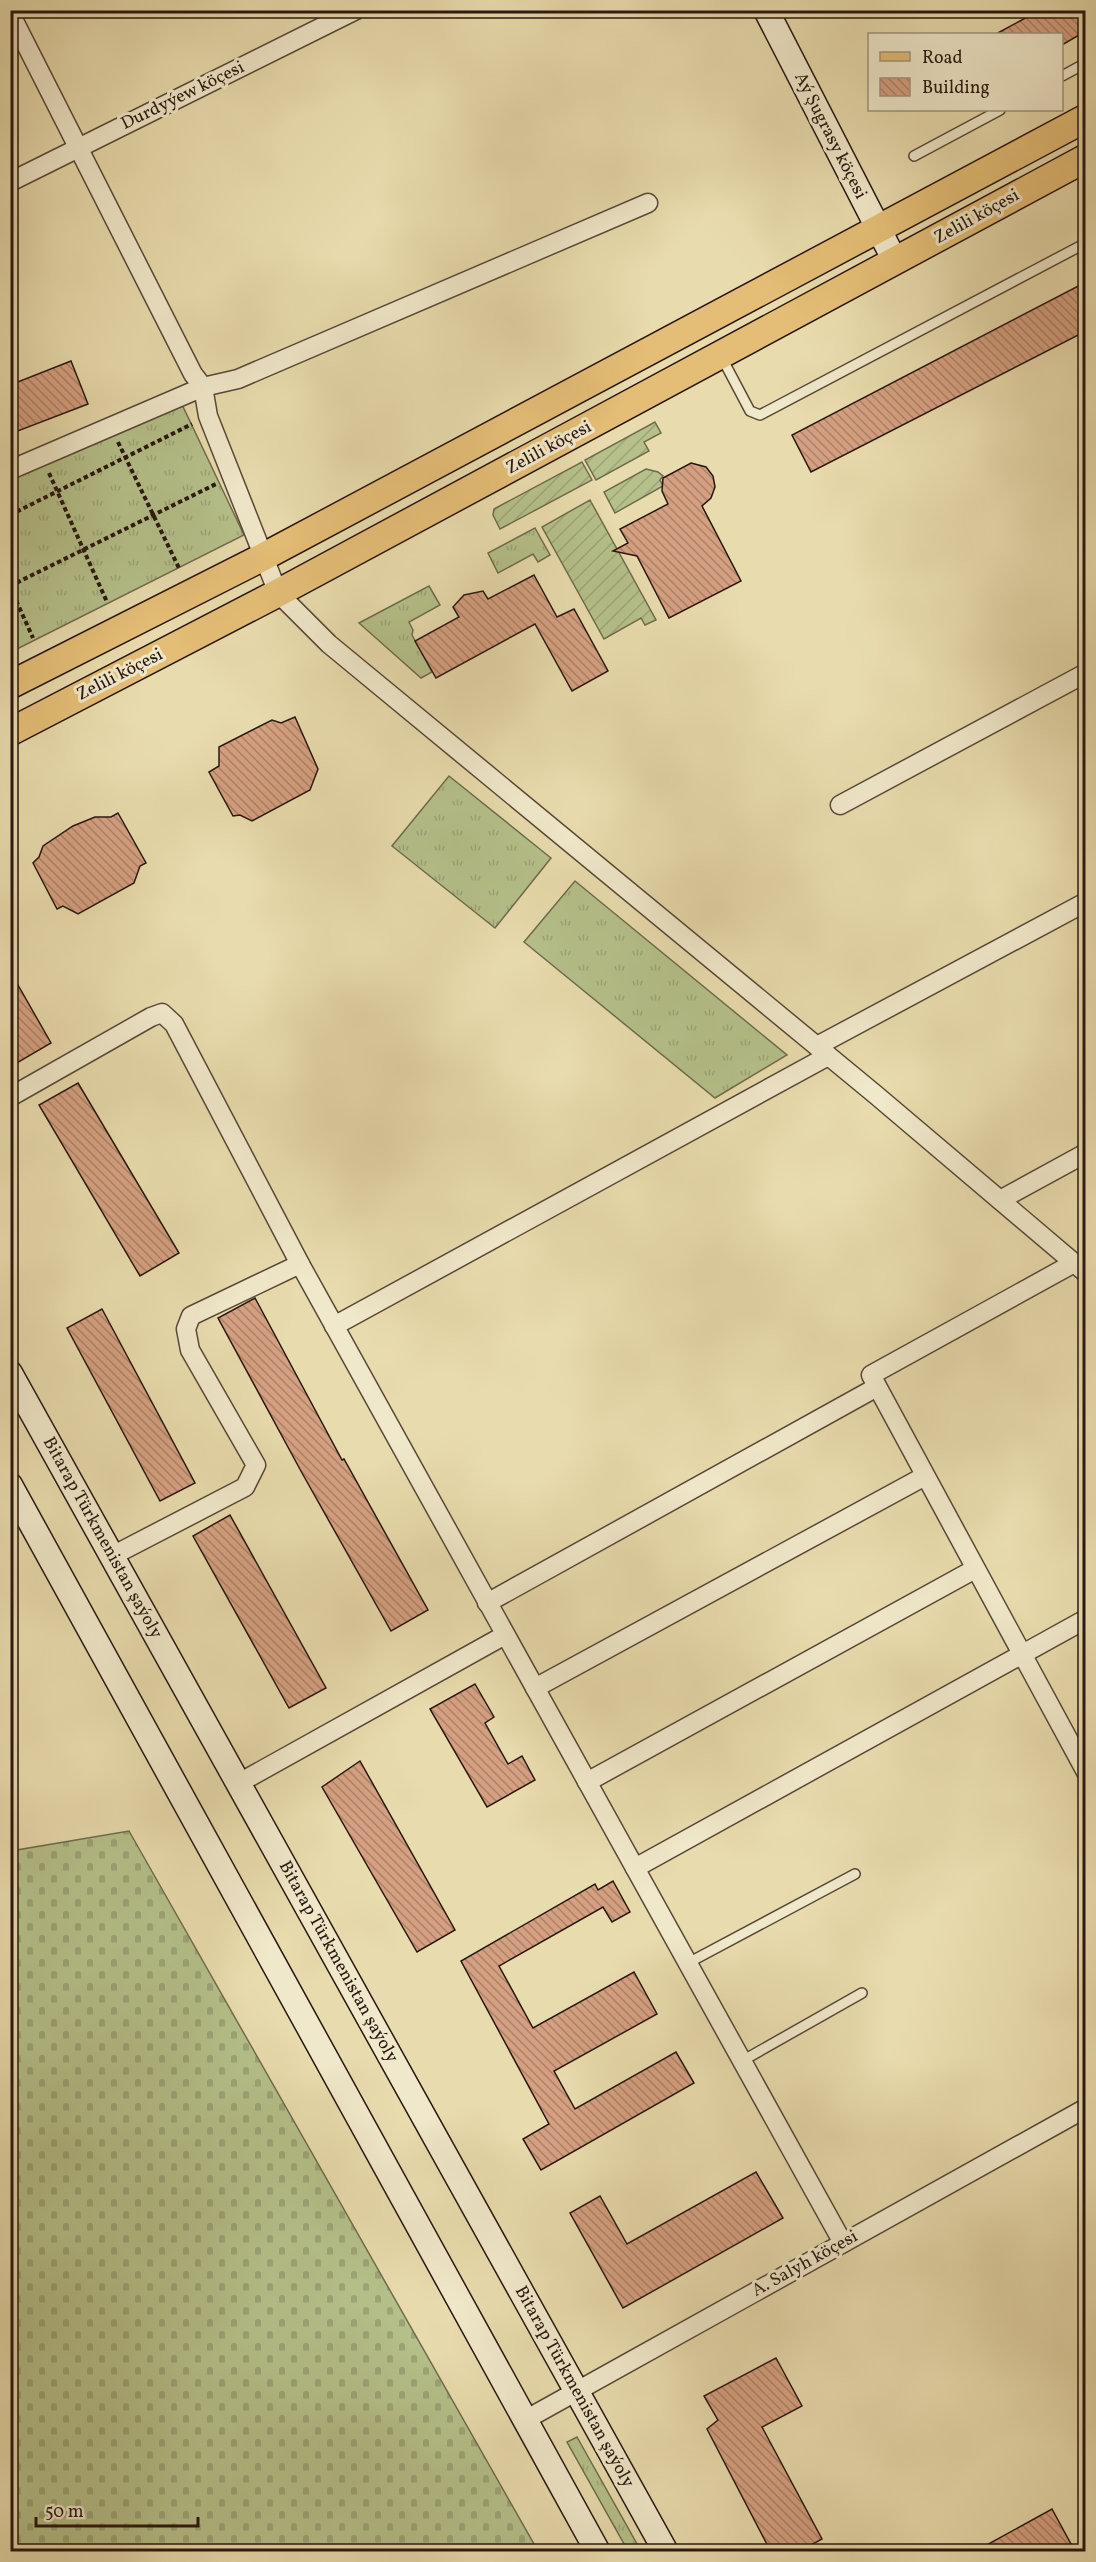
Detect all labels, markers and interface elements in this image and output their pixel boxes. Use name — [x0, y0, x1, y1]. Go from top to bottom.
legend — [868, 33, 1063, 111]
text: Road — [922, 46, 963, 71]
street label: Durdyýew köçesi — [117, 55, 249, 137]
street label: Aý Şugrasy köçesi — [787, 68, 873, 204]
text: Building — [922, 76, 990, 101]
street label: Zelili köçesi — [930, 183, 1024, 251]
street label: Zelili köçesi — [502, 415, 596, 481]
street label: Zelili köçesi — [72, 643, 168, 707]
street label: Bitarap Türkmenistan şaýoly — [36, 1433, 168, 1644]
street label: Bitarap Türkmenistan şaýoly — [272, 1857, 404, 2068]
street label: A. Salyh köçesi — [747, 2225, 863, 2303]
street label: Bitarap Türkmenistan şaýoly — [508, 2282, 640, 2493]
scale bar — [36, 2490, 198, 2528]
text: 50 m — [45, 2500, 84, 2525]

